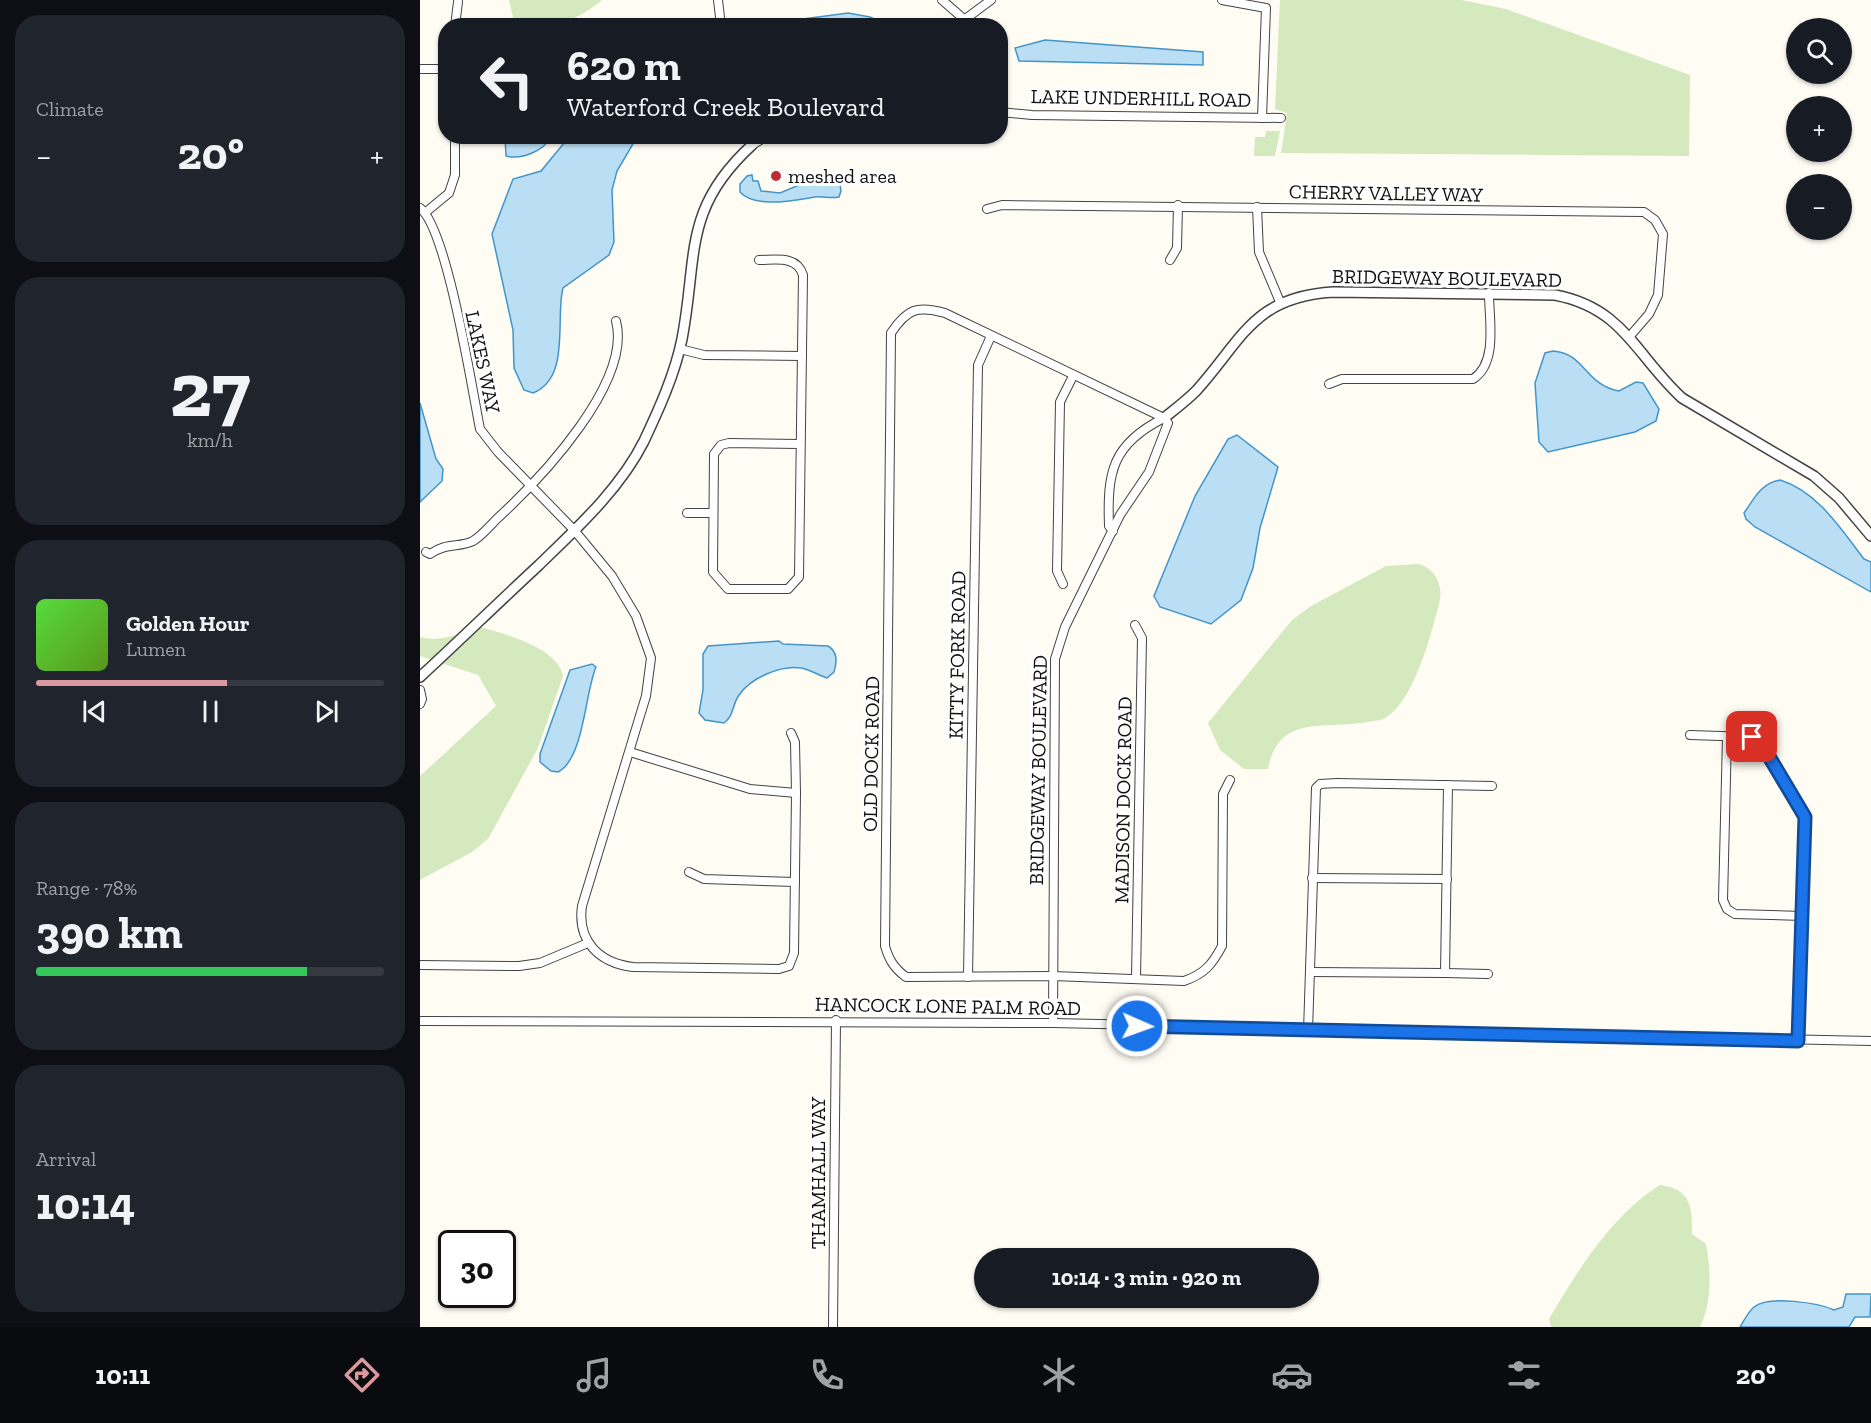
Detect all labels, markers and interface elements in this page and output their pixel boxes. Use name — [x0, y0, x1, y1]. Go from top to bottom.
map controls — [1786, 18, 1852, 240]
button: search — [1786, 18, 1852, 84]
text: 620 m — [567, 40, 681, 91]
icon: left — [468, 42, 546, 120]
street label: LAKE UNDERHILL ROAD — [1030, 84, 1252, 112]
text: Waterford Creek Boulevard — [567, 91, 885, 123]
button: + — [1786, 96, 1852, 162]
text: Climate — [36, 97, 104, 121]
text: 20° — [178, 127, 244, 181]
text: − — [36, 136, 51, 175]
text: + — [370, 136, 384, 175]
place label: meshed area — [788, 164, 897, 188]
marker: meshed area — [769, 169, 783, 183]
button: − — [1786, 174, 1852, 240]
street label: CHERRY VALLEY WAY — [1289, 179, 1484, 207]
street label: BRIDGEWAY BOULEVARD — [1332, 264, 1562, 292]
street label: LAKES WAY — [460, 309, 506, 416]
text: 27 — [170, 342, 250, 436]
text: km/h — [187, 428, 233, 452]
street label: KITTY FORK ROAD — [944, 571, 970, 739]
text: Golden Hour — [126, 610, 250, 637]
text: Lumen — [126, 637, 186, 661]
street label: BRIDGEWAY BOULEVARD — [1024, 655, 1052, 885]
street label: OLD DOCK ROAD — [858, 676, 884, 832]
icon: previous — [78, 695, 111, 728]
icon: pause — [194, 695, 227, 728]
icon: next — [310, 695, 343, 728]
street label: MADISON DOCK ROAD — [1109, 696, 1137, 904]
pin — [1726, 711, 1777, 762]
icon: arrive — [1735, 720, 1768, 753]
text: Range · 78% — [36, 876, 137, 900]
text: 390 km — [36, 906, 183, 960]
street label: HANCOCK LONE PALM ROAD — [815, 992, 1081, 1020]
position arrow — [1105, 994, 1169, 1058]
street label: THAMHALL WAY — [806, 1096, 830, 1249]
text: Arrival — [36, 1147, 96, 1171]
text: 10:14 — [36, 1177, 135, 1231]
speed limit sign: 30 — [438, 1230, 516, 1308]
text: 10:14 · 3 min · 920 m — [1052, 1264, 1241, 1291]
icon: directions — [341, 1354, 383, 1396]
icon: music — [573, 1354, 615, 1396]
icon: phone — [806, 1354, 848, 1396]
icon: climate — [1038, 1354, 1080, 1396]
icon: car — [1271, 1354, 1313, 1396]
icon: filters — [1503, 1354, 1545, 1396]
text: 10:11 — [95, 1359, 150, 1391]
text: 20° — [1736, 1359, 1776, 1391]

